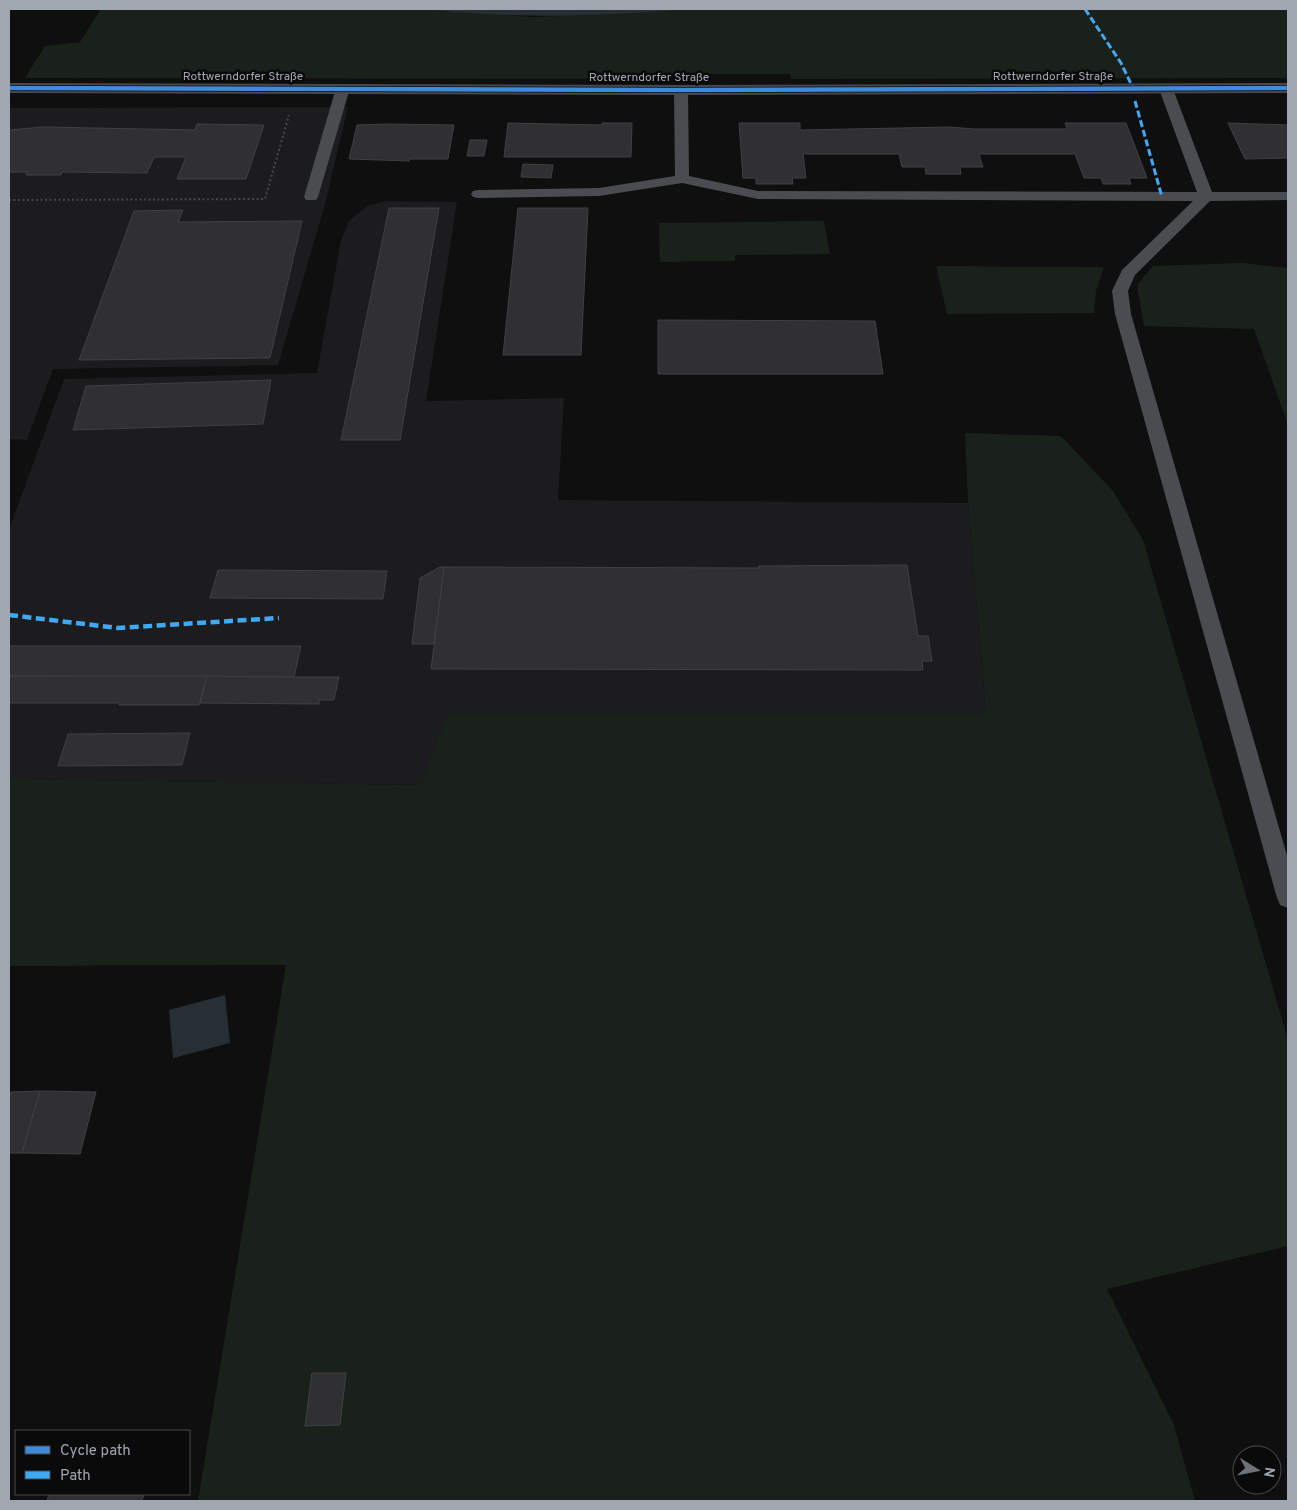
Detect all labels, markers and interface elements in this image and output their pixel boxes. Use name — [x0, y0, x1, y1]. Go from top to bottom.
street label: Rottwerndorfer Straße — [183, 69, 303, 85]
street label: Rottwerndorfer Straße — [993, 69, 1113, 85]
street label: Rottwerndorfer Straße — [589, 70, 709, 86]
legend — [15, 1430, 190, 1495]
text: Cycle path — [60, 1442, 131, 1461]
north arrow — [1232, 1445, 1282, 1495]
text: N — [1259, 1466, 1278, 1478]
text: Path — [60, 1467, 91, 1486]

